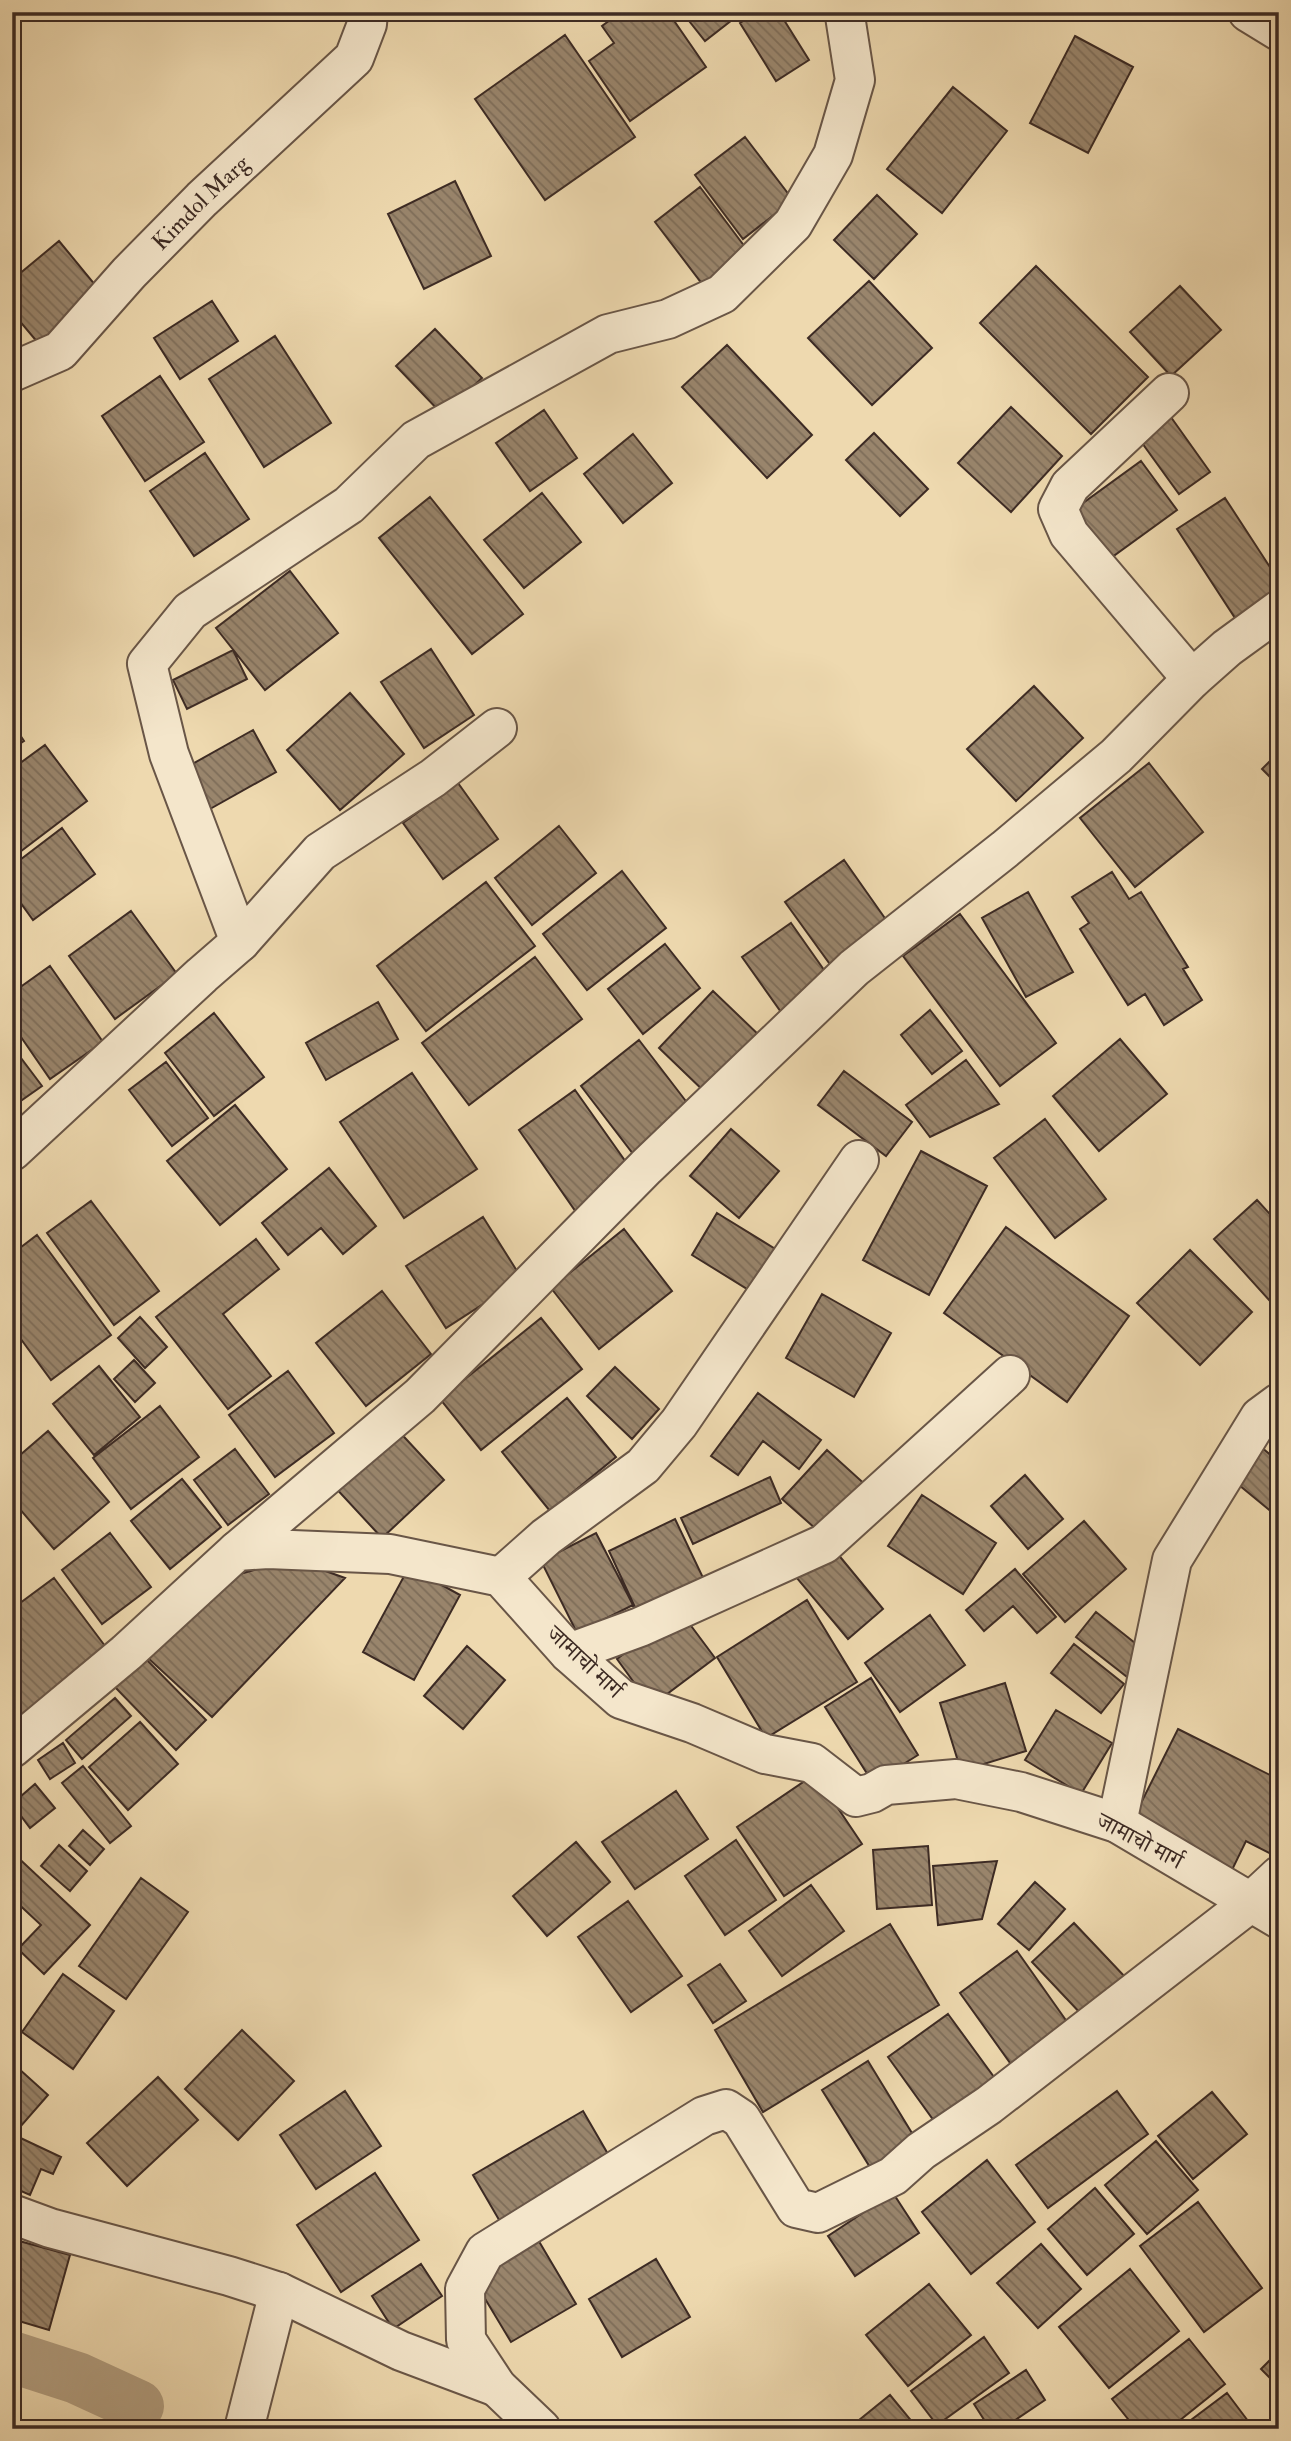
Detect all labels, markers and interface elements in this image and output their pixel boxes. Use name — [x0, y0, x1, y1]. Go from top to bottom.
street label: Kimdol Marg — [146, 148, 255, 256]
street label: जामाचो मार्ग — [540, 1619, 630, 1705]
street label: जामाचो मार्ग — [1091, 1806, 1189, 1876]

